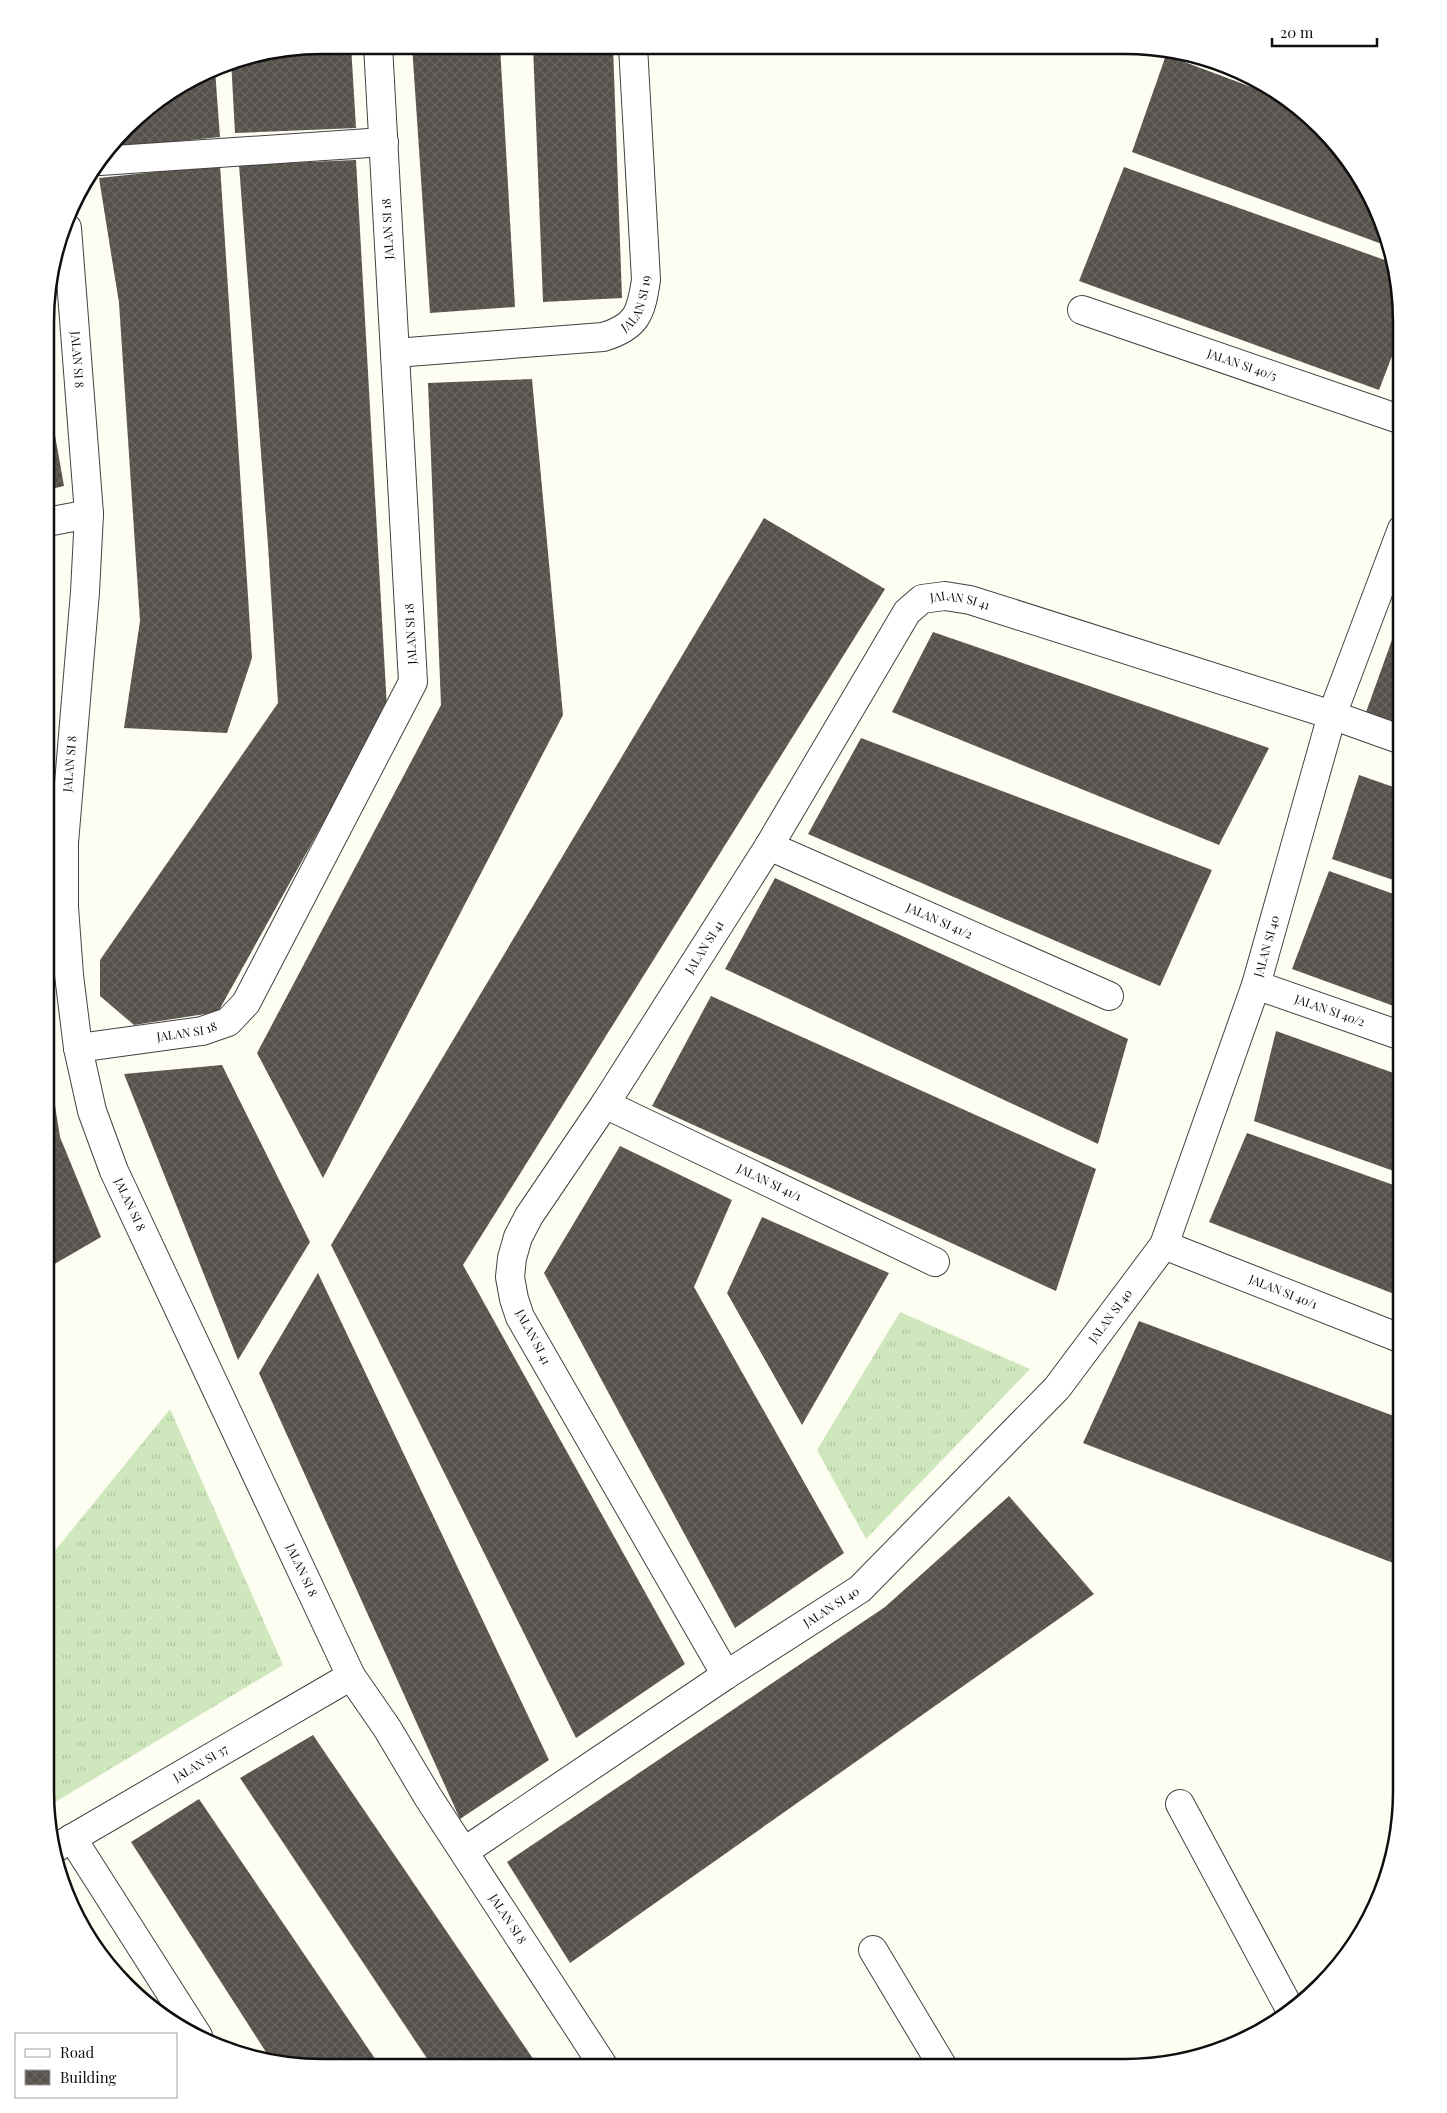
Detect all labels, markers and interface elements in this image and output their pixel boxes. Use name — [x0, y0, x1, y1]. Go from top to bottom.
scale bar — [1272, 15, 1377, 47]
text: 20 m — [1280, 22, 1314, 42]
street label: JALAN SI 18 — [377, 198, 397, 261]
street label: JALAN SI 19 — [617, 275, 653, 336]
street label: JALAN SI 8 — [68, 330, 88, 388]
street label: JALAN SI 40/5 — [1204, 344, 1279, 383]
street label: JALAN SI 41 — [928, 587, 993, 613]
street label: JALAN SI 18 — [400, 603, 420, 666]
street label: JALAN SI 8 — [58, 735, 79, 794]
street label: JALAN SI 41/2 — [903, 898, 975, 942]
street label: JALAN SI 40 — [1249, 913, 1282, 980]
street label: JALAN SI 41 — [680, 916, 727, 978]
street label: JALAN SI 40/2 — [1292, 990, 1368, 1030]
street label: JALAN SI 18 — [154, 1017, 219, 1044]
street label: JALAN SI 41/1 — [734, 1159, 805, 1204]
street label: JALAN SI 8 — [111, 1174, 150, 1233]
street label: JALAN SI 40/1 — [1246, 1270, 1321, 1312]
street label: JALAN SI 40 — [1084, 1286, 1135, 1347]
street label: JALAN SI 41 — [512, 1305, 555, 1368]
street label: JALAN SI 8 — [283, 1540, 322, 1599]
street label: JALAN SI 40 — [799, 1583, 862, 1631]
street label: JALAN SI 37 — [169, 1740, 231, 1785]
street label: JALAN SI 8 — [486, 1889, 531, 1947]
legend — [15, 2033, 178, 2098]
text: Road — [60, 2042, 94, 2062]
text: Building — [60, 2067, 117, 2087]

